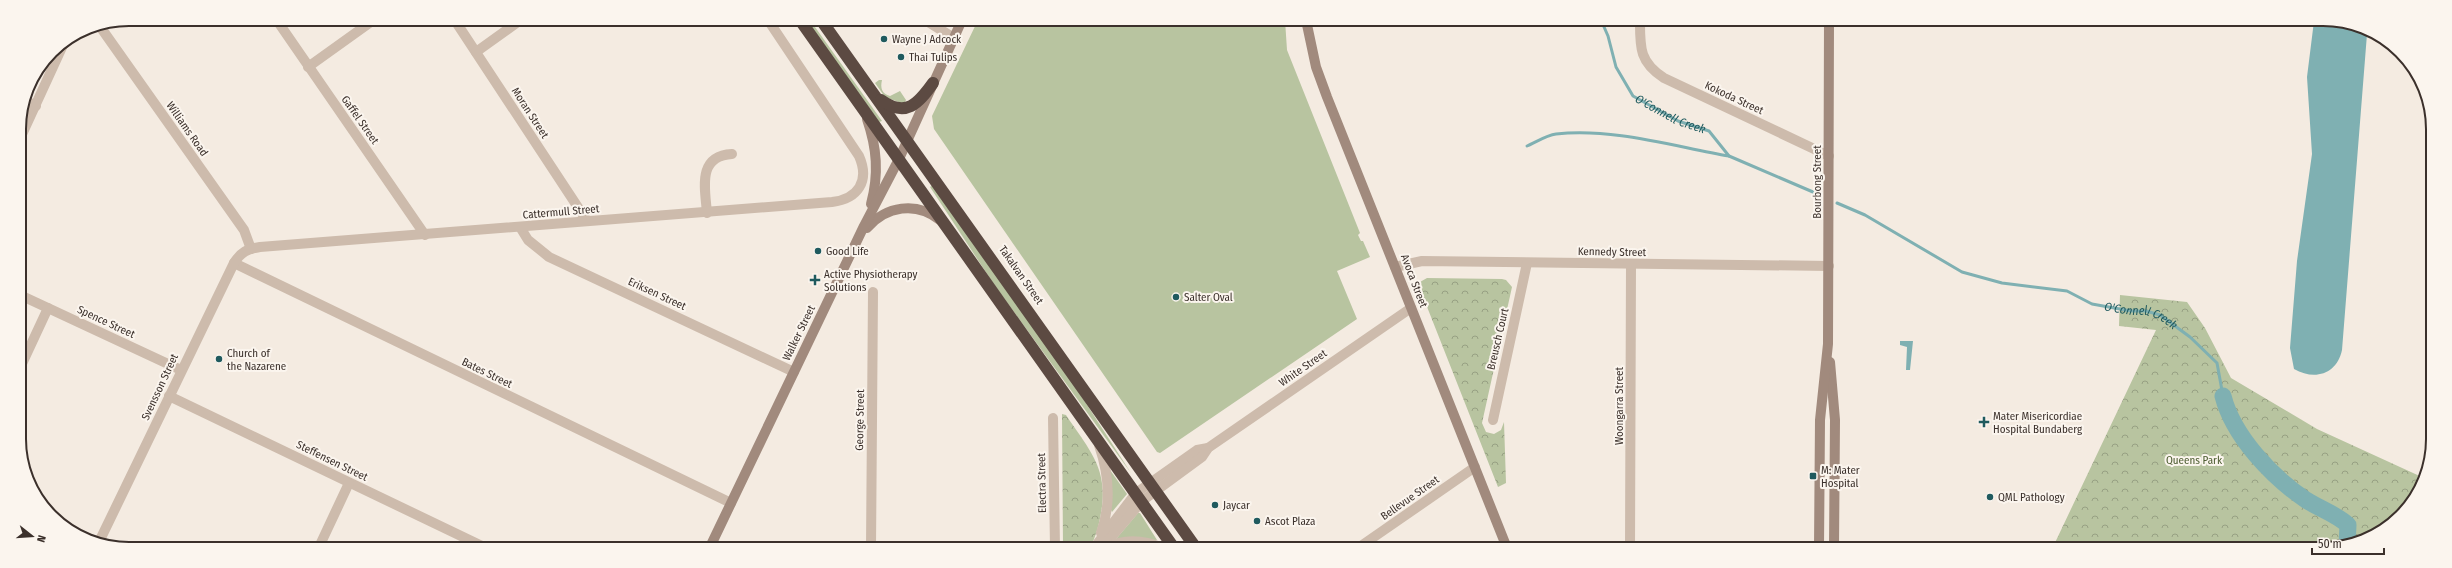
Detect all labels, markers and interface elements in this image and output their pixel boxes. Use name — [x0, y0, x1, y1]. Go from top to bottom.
place label: Wayne J Adcock — [892, 33, 962, 46]
marker: Wayne J Adcock — [879, 34, 889, 44]
place label: Thai Tulips — [909, 51, 958, 64]
marker: Thai Tulips — [896, 52, 906, 62]
street label: Kokoda Street — [1703, 79, 1766, 117]
street label: Moran Street — [509, 85, 551, 141]
water label: O'Connell Creek — [1633, 92, 1707, 136]
street label: Gaffel Street — [339, 93, 382, 147]
street label: Williams Road — [163, 99, 211, 159]
street label: Bourbong Street — [1811, 145, 1824, 219]
street label: Cattermull Street — [522, 202, 600, 222]
street label: Takalvan Street — [996, 243, 1046, 307]
place label: Good Life — [826, 245, 869, 258]
street label: Kennedy Street — [1578, 245, 1647, 259]
marker: Good Life — [813, 246, 823, 256]
street label: Avoca Street — [1398, 253, 1430, 310]
place label: Active Physiotherapy Solutions — [824, 268, 918, 294]
marker: Active Physiotherapy Solutions — [809, 274, 821, 286]
street label: Eriksen Street — [626, 275, 688, 313]
place label: Salter Oval — [1184, 291, 1233, 304]
marker: Salter Oval — [1171, 292, 1181, 302]
water label: O'Connell Creek — [2103, 299, 2180, 332]
street label: Spence Street — [75, 303, 137, 341]
street label: Walker Street — [780, 303, 818, 363]
street label: Breusch Court — [1485, 307, 1511, 371]
place label: Church of the Nazarene — [227, 347, 286, 373]
street label: White Street — [1277, 347, 1330, 389]
street label: Svensson Street — [139, 351, 181, 422]
marker: Church of the Nazarene — [214, 354, 224, 364]
street label: Bates Street — [460, 355, 515, 391]
street label: Woongarra Street — [1613, 366, 1626, 445]
street label: George Street — [853, 389, 867, 451]
place label: Mater Misericordiae Hospital Bundaberg — [1993, 410, 2083, 436]
marker: Mater Misericordiae Hospital Bundaberg — [1978, 416, 1990, 428]
street label: Steffensen Street — [294, 438, 370, 484]
street label: Electra Street — [1035, 452, 1049, 513]
park label: Queens Park — [2166, 454, 2223, 467]
place label: M: Mater Hospital — [1821, 464, 1860, 490]
marker: M: Mater Hospital — [1808, 471, 1818, 481]
street label: Bellevue Street — [1378, 473, 1442, 523]
place label: QML Pathology — [1998, 491, 2065, 504]
marker: QML Pathology — [1985, 492, 1995, 502]
place label: Jaycar — [1223, 499, 1250, 512]
marker: Jaycar — [1210, 500, 1220, 510]
place label: Ascot Plaza — [1265, 515, 1315, 528]
north arrow — [12, 516, 52, 556]
marker: Ascot Plaza — [1252, 516, 1262, 526]
scale bar — [2312, 530, 2384, 556]
text: N — [34, 534, 48, 544]
text: 50 m — [2318, 537, 2342, 551]

